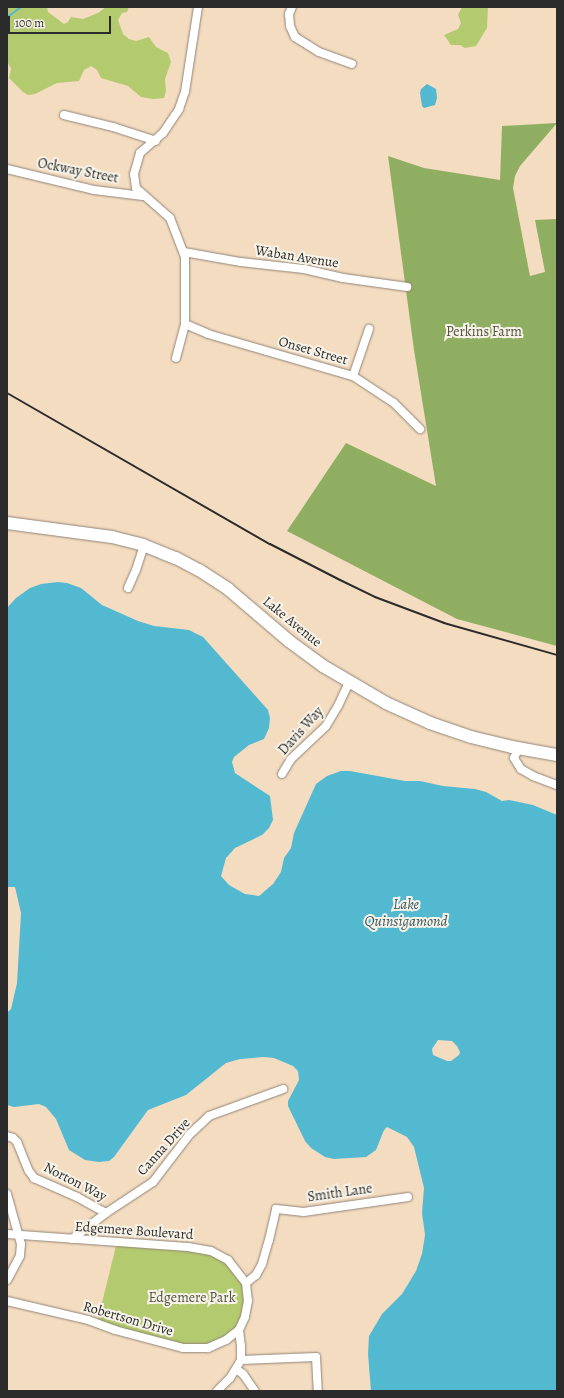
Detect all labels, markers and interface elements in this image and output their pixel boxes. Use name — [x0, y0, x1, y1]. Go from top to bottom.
scale bar — [10, 8, 113, 34]
text: 100 m — [15, 15, 44, 31]
street label: Ockway Street — [36, 155, 120, 187]
street label: Waban Avenue — [254, 242, 340, 272]
park label: Perkins Farm — [446, 324, 522, 340]
street label: Onset Street — [277, 333, 349, 369]
street label: Lake Avenue — [259, 593, 325, 651]
street label: Davis Way — [275, 703, 327, 759]
water label: Lake Quinsigamond — [365, 895, 447, 930]
street label: Canna Drive — [134, 1115, 194, 1179]
street label: Norton Way — [41, 1159, 109, 1205]
street label: Smith Lane — [306, 1180, 374, 1206]
street label: Edgemere Boulevard — [74, 1218, 194, 1244]
park label: Edgemere Park — [148, 1290, 236, 1306]
street label: Robertson Drive — [81, 1298, 175, 1340]

